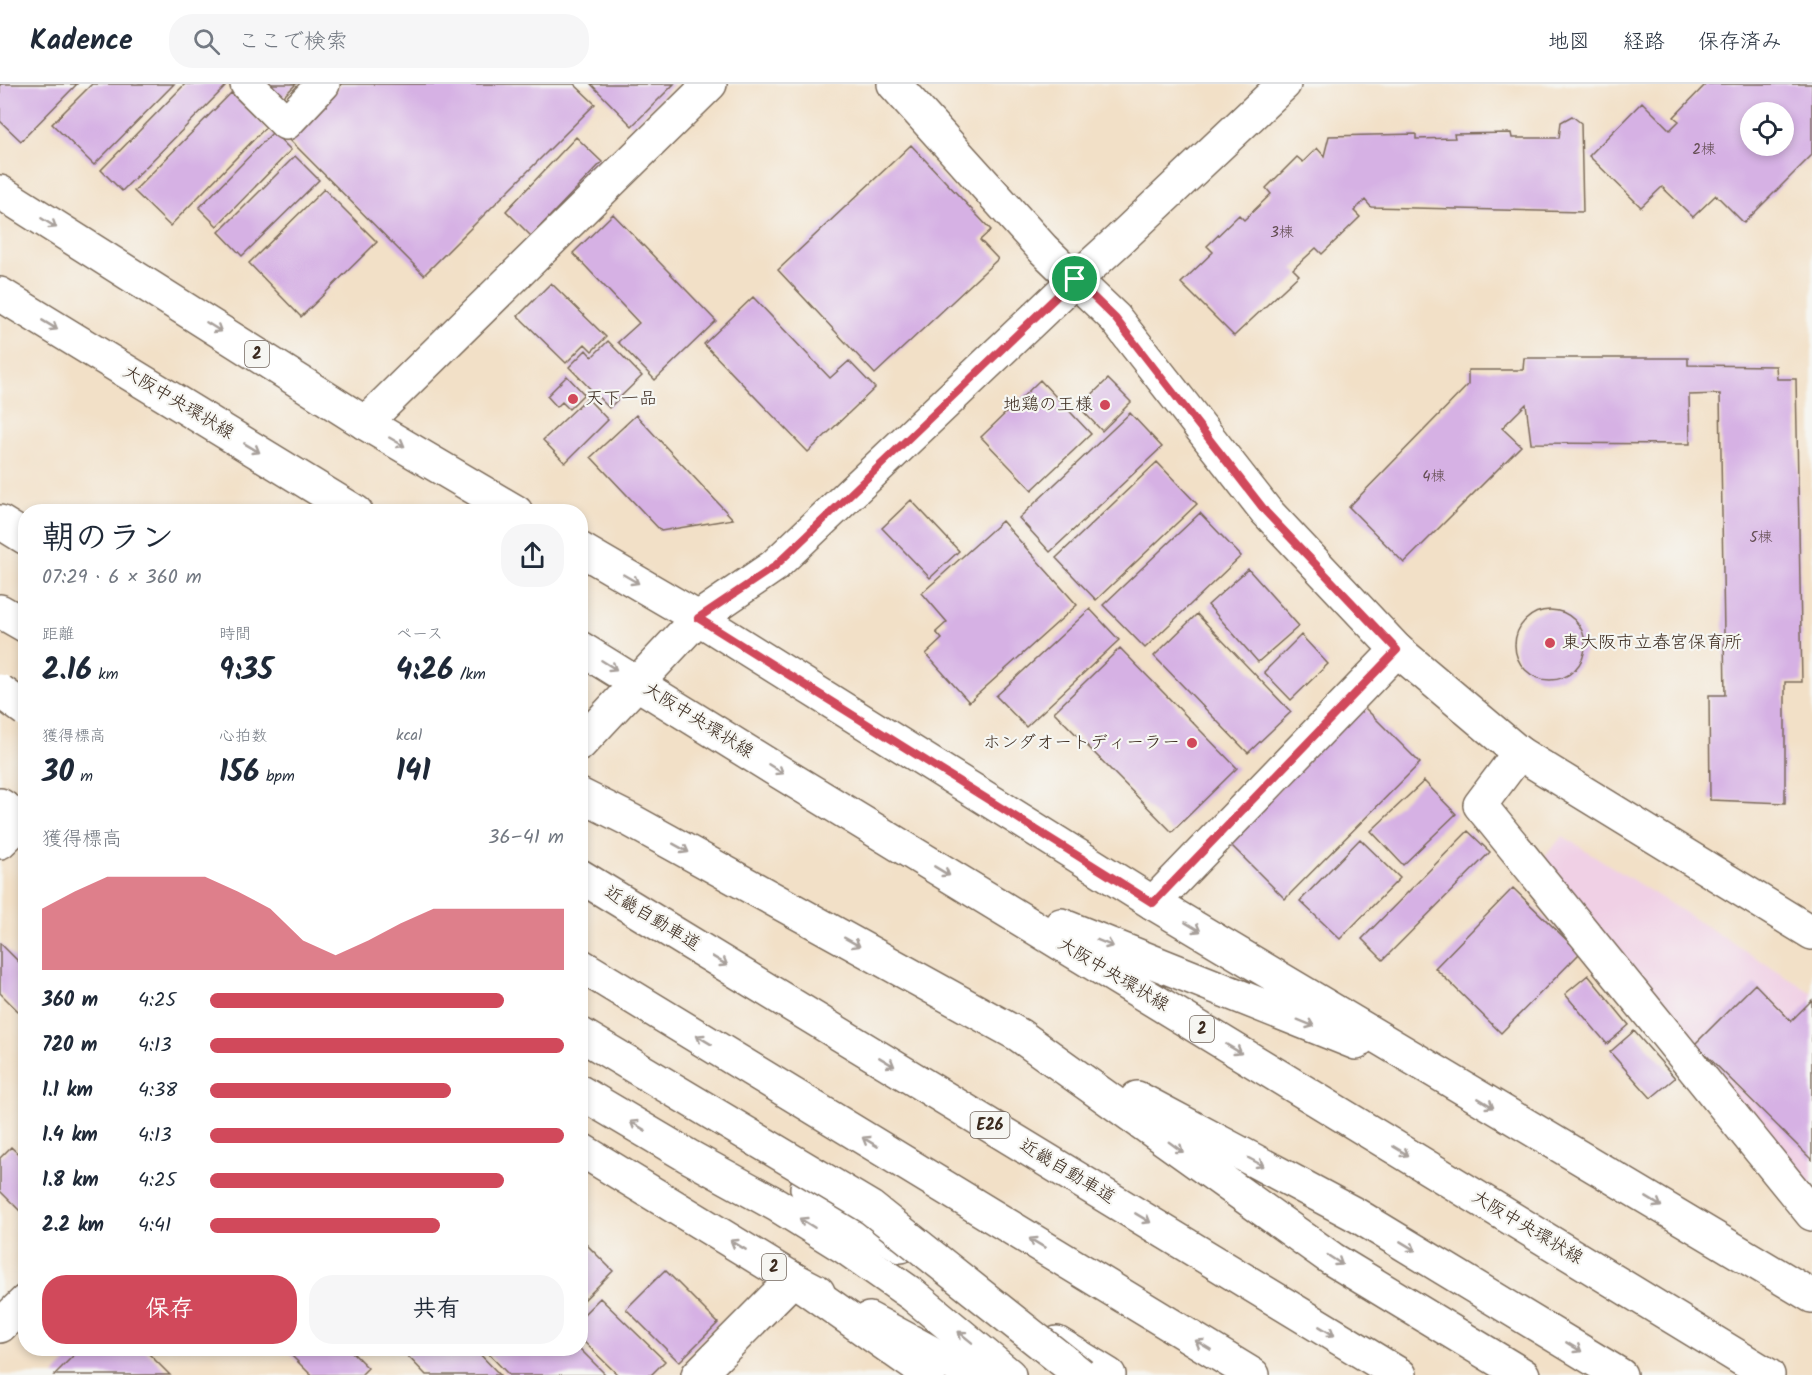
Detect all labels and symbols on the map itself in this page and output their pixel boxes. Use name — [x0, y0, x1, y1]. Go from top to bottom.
house number: 2棟 — [1692, 138, 1716, 162]
one-way arrow — [41, 216, 58, 229]
house number: 3棟 — [1270, 221, 1294, 245]
pin — [1049, 253, 1100, 304]
one-way arrow — [41, 319, 58, 331]
one-way arrow — [205, 322, 222, 334]
road number: 2 — [245, 341, 269, 367]
street label: 大阪中央環状線 — [117, 358, 239, 448]
place label: 天下一品 — [585, 385, 657, 414]
place label: 地鶏の王様 — [1003, 391, 1093, 420]
marker: 天下一品 — [566, 392, 580, 406]
marker: 地鶏の王様 — [1098, 398, 1112, 412]
one-way arrow — [388, 436, 405, 448]
one-way arrow — [243, 443, 260, 455]
house number: 4棟 — [1422, 465, 1446, 489]
house number: 5棟 — [1749, 526, 1773, 550]
one-way arrow — [622, 573, 639, 585]
place label: 東大阪市立春宮保育所 — [1562, 629, 1742, 658]
marker: 東大阪市立春宮保育所 — [1543, 636, 1557, 650]
one-way arrow — [600, 660, 617, 672]
street label: 大阪中央環状線 — [637, 675, 759, 767]
place label: ホンダオートディーラー — [983, 729, 1180, 758]
marker: ホンダオートディーラー — [1185, 736, 1199, 750]
one-way arrow — [767, 764, 784, 776]
one-way arrow — [672, 842, 689, 854]
one-way arrow — [933, 865, 950, 877]
street label: 近畿自動車道 — [598, 879, 706, 959]
one-way arrow — [1184, 921, 1201, 933]
street label: 大阪中央環状線 — [1052, 930, 1174, 1020]
one-way arrow — [842, 937, 860, 948]
one-way arrow — [1096, 938, 1114, 949]
one-way arrow — [711, 955, 728, 967]
road number: 2 — [1190, 1016, 1214, 1042]
one-way arrow — [1296, 1019, 1315, 1030]
one-way arrow — [696, 1034, 713, 1046]
one-way arrow — [1225, 1043, 1242, 1055]
one-way arrow — [878, 1057, 895, 1069]
one-way arrow — [1477, 1097, 1494, 1109]
road number: E26 — [970, 1112, 1010, 1138]
one-way arrow — [630, 1119, 647, 1131]
street label: 近畿自動車道 — [1013, 1132, 1121, 1212]
one-way arrow — [862, 1135, 879, 1147]
one-way arrow — [1167, 1141, 1183, 1153]
one-way arrow — [1392, 1145, 1409, 1157]
one-way arrow — [1247, 1157, 1265, 1168]
street label: 大阪中央環状線 — [1466, 1183, 1588, 1273]
one-way arrow — [1645, 1197, 1662, 1209]
one-way arrow — [1134, 1213, 1151, 1225]
one-way arrow — [798, 1217, 815, 1230]
one-way arrow — [1029, 1237, 1046, 1249]
one-way arrow — [730, 1239, 747, 1251]
one-way arrow — [1399, 1241, 1416, 1253]
road number: 2 — [762, 1254, 786, 1280]
one-way arrow — [1326, 1254, 1343, 1266]
one-way arrow — [1318, 1325, 1335, 1337]
one-way arrow — [958, 1330, 973, 1344]
one-way arrow — [1195, 1338, 1212, 1350]
one-way arrow — [1565, 1342, 1582, 1354]

